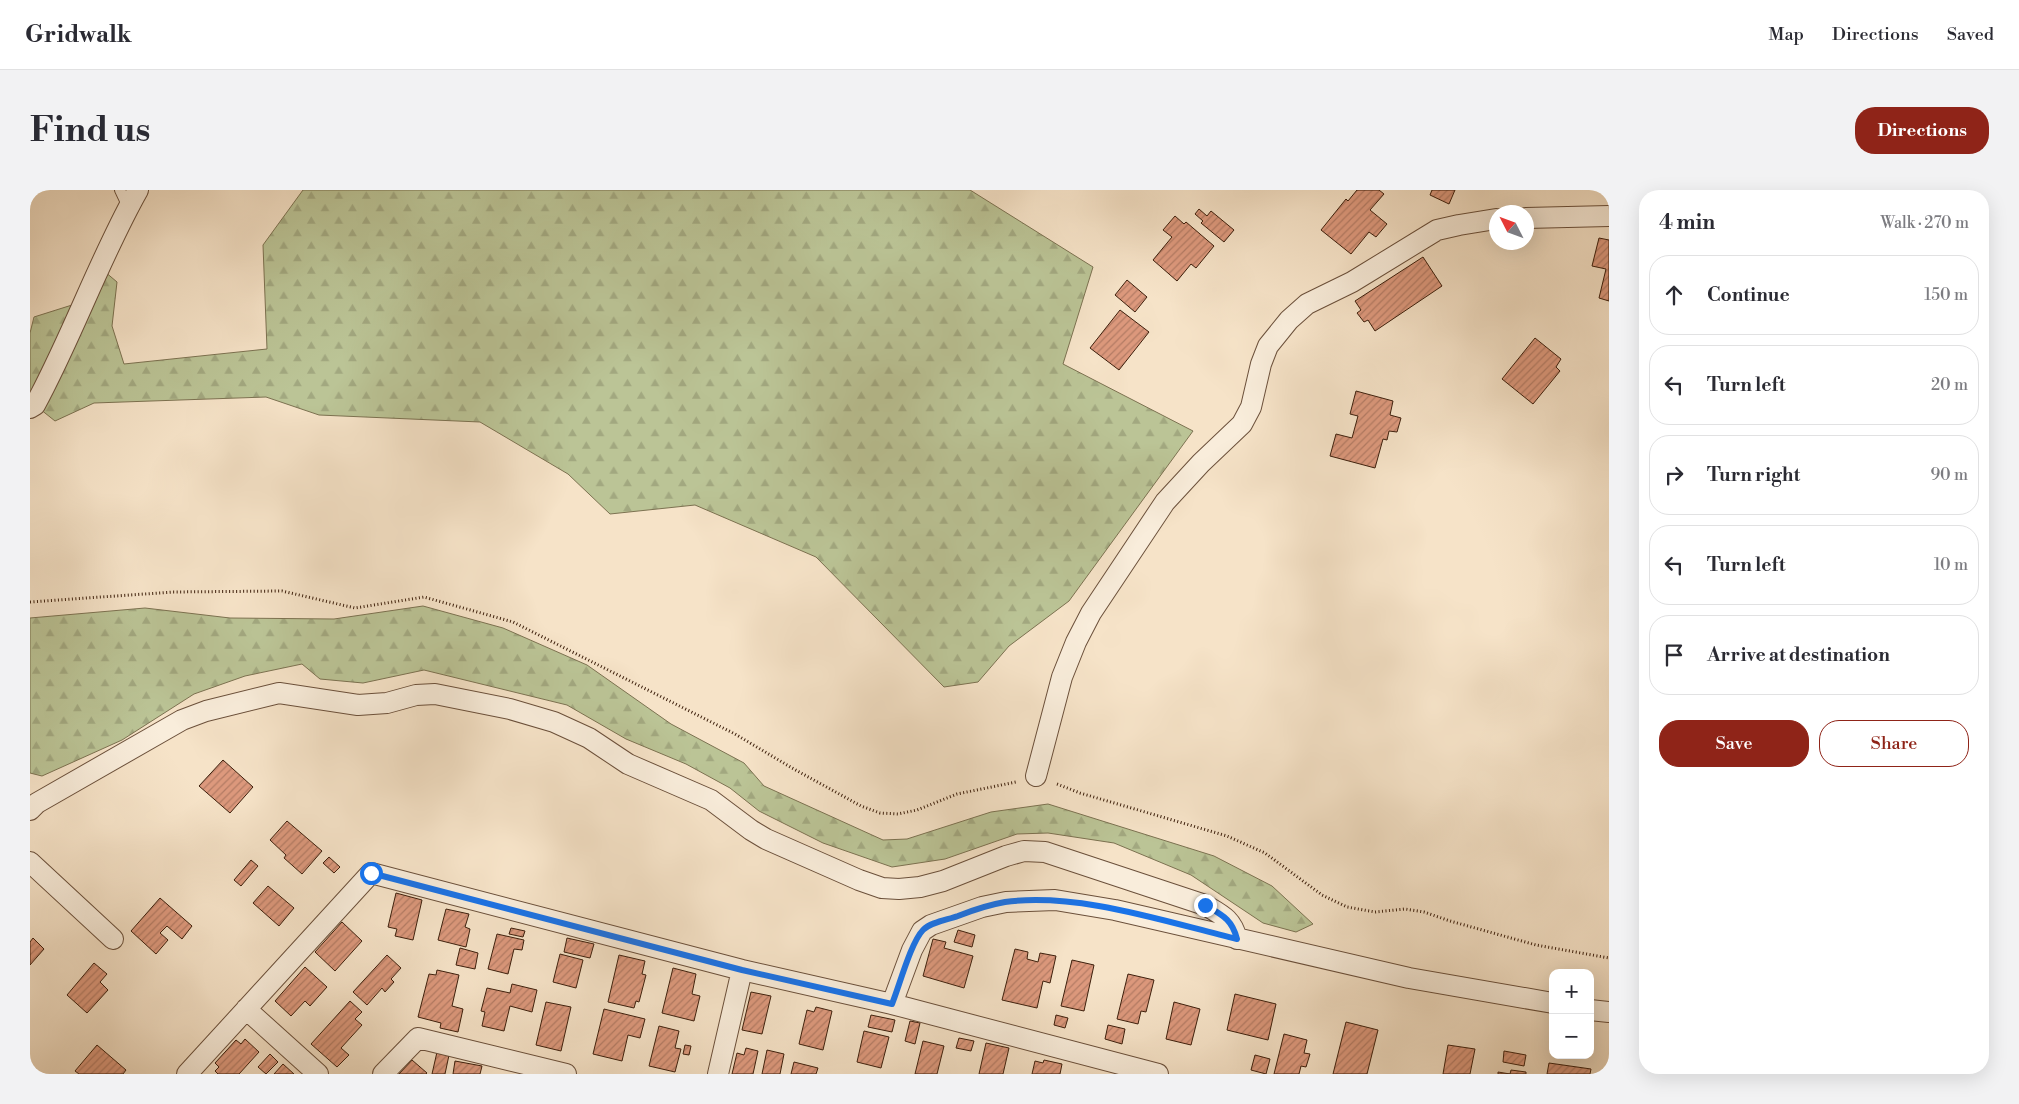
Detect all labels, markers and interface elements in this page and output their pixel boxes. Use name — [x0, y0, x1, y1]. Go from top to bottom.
text: Gridwalk — [25, 20, 132, 50]
text: Map — [1768, 23, 1804, 46]
text: Directions — [1832, 23, 1919, 46]
text: Saved — [1947, 23, 1994, 46]
button: Directions — [1855, 107, 1989, 154]
text: Find us — [30, 109, 150, 152]
north arrow — [1489, 205, 1534, 250]
text: 4 min — [1659, 210, 1715, 236]
text: Walk · 270 m — [1880, 213, 1969, 233]
icon: ahead — [1660, 281, 1688, 309]
text: Continue — [1707, 283, 1790, 307]
text: 150 m — [1924, 285, 1968, 305]
icon: left — [1660, 371, 1688, 399]
text: Turn left — [1707, 373, 1786, 397]
text: 20 m — [1931, 375, 1968, 395]
icon: right — [1660, 461, 1688, 489]
text: Turn right — [1707, 463, 1800, 487]
text: 90 m — [1930, 465, 1968, 485]
icon: left — [1660, 551, 1688, 579]
text: Turn left — [1707, 553, 1786, 577]
text: 10 m — [1934, 555, 1968, 575]
icon: arrive — [1660, 641, 1688, 669]
text: Arrive at destination — [1707, 643, 1890, 667]
button: Save — [1659, 720, 1809, 767]
button: Share — [1819, 720, 1969, 767]
route start — [360, 862, 383, 885]
route end — [1194, 894, 1217, 917]
map controls — [1549, 969, 1594, 1059]
button: + — [1549, 969, 1594, 1014]
button: − — [1549, 1014, 1594, 1059]

